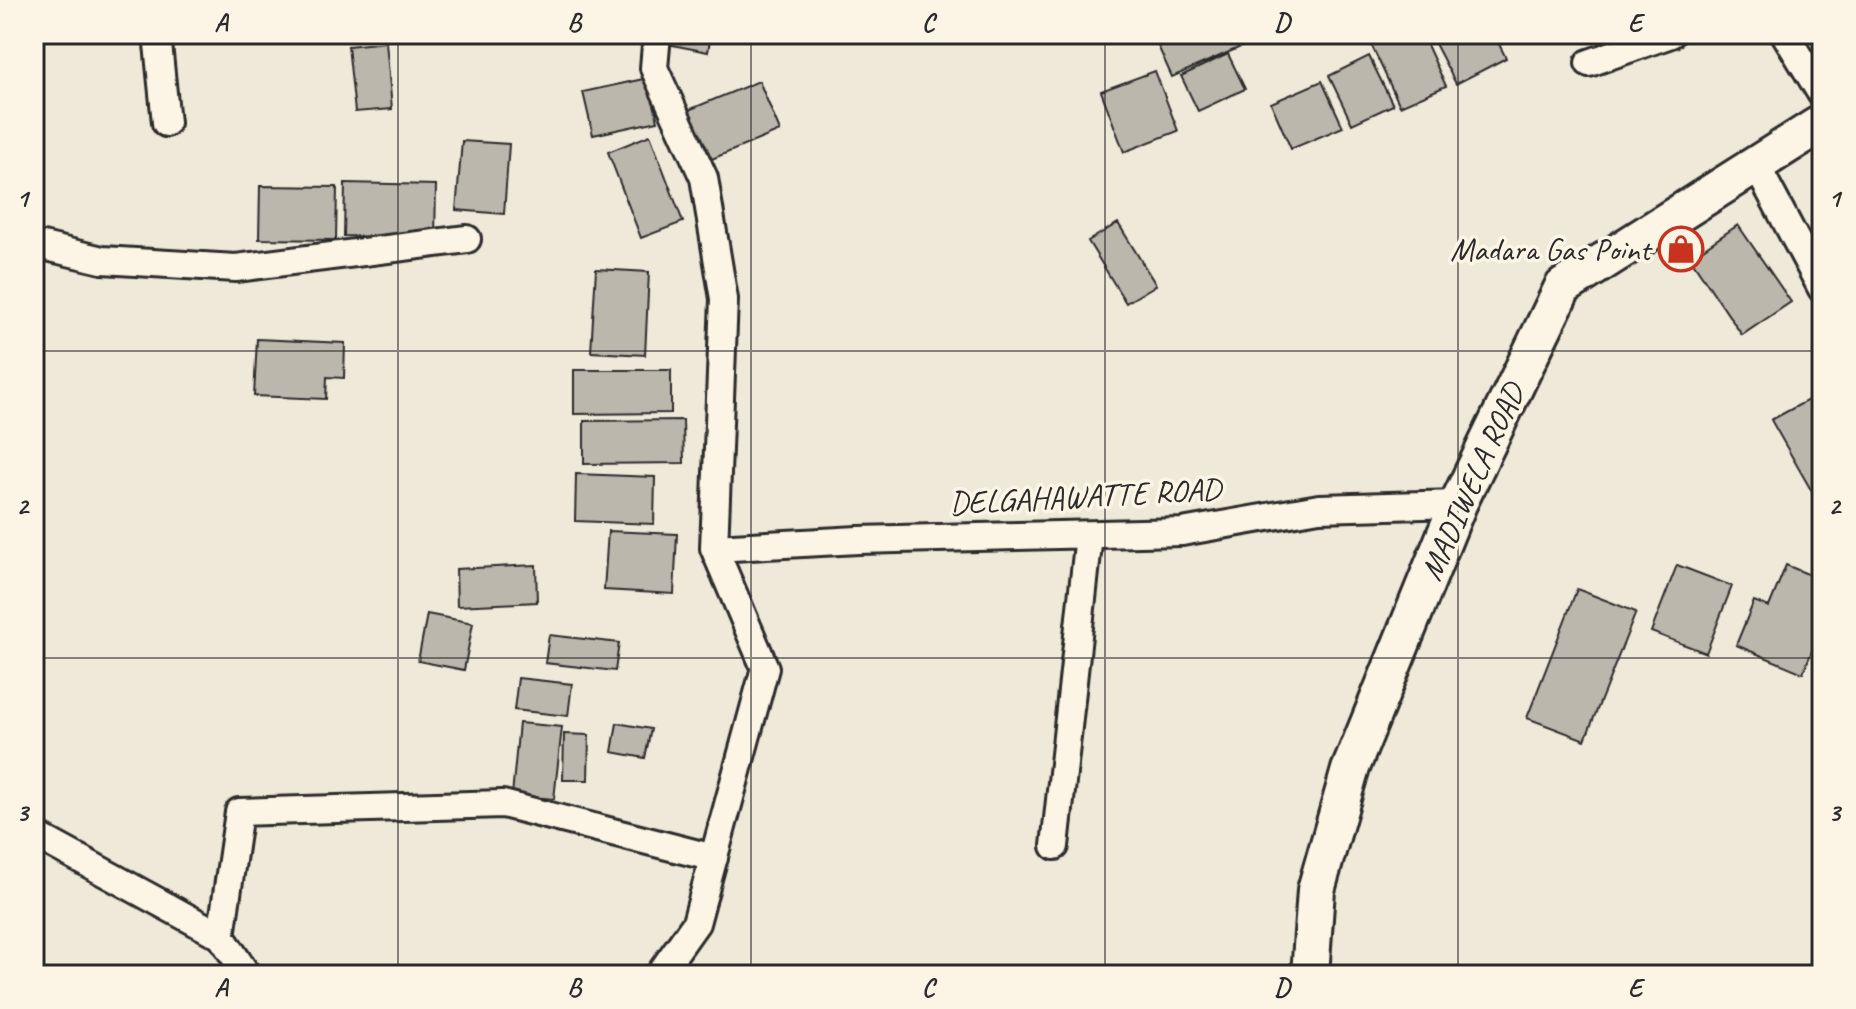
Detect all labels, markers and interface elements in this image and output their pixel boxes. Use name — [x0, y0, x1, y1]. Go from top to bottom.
text: A — [214, 6, 229, 39]
text: B — [567, 6, 583, 39]
text: C — [922, 6, 938, 39]
text: D — [1274, 6, 1292, 39]
text: E — [1628, 6, 1646, 39]
text: 1 — [16, 182, 31, 215]
text: 1 — [1828, 182, 1843, 215]
shop icon: Madara Gas Point — [1657, 225, 1705, 273]
place label: Madara Gas Point — [1450, 229, 1653, 270]
street label: MADIWELA ROAD — [1410, 375, 1535, 587]
street label: DELGAHAWATTE ROAD — [948, 468, 1224, 524]
text: 2 — [16, 489, 30, 522]
text: 2 — [1828, 489, 1842, 522]
text: 3 — [16, 796, 30, 829]
text: 3 — [1828, 796, 1842, 829]
text: A — [214, 971, 229, 1004]
text: B — [567, 971, 583, 1004]
text: C — [922, 971, 938, 1004]
text: D — [1274, 971, 1292, 1004]
text: E — [1628, 971, 1646, 1004]

